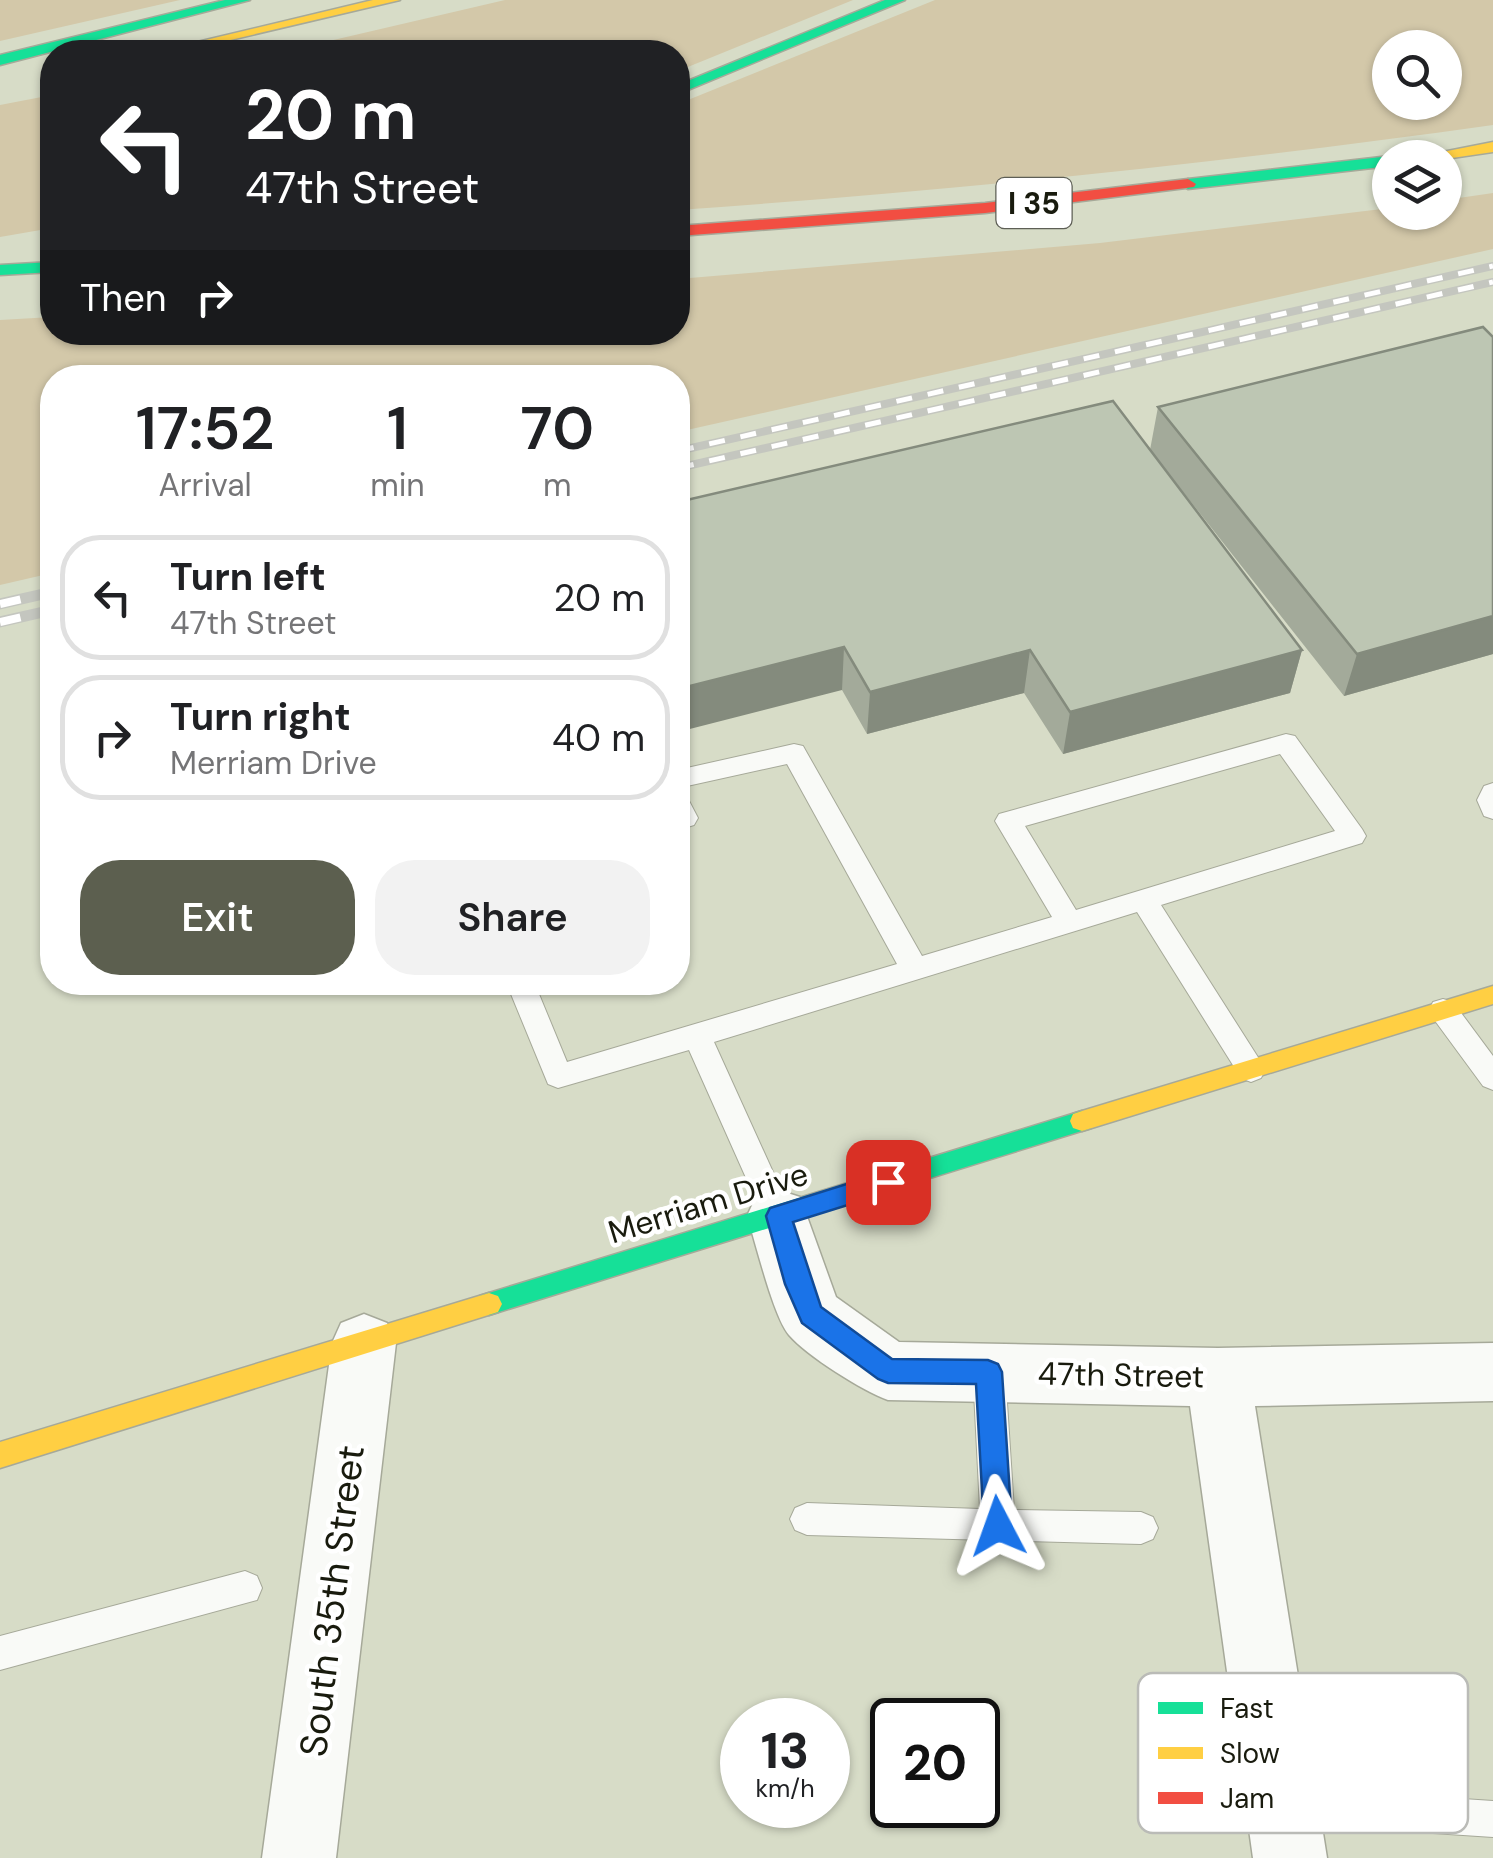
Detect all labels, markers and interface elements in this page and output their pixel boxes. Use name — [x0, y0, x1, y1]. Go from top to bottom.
map controls — [1372, 30, 1462, 230]
button: search — [1372, 30, 1462, 120]
text: 20 m — [245, 70, 417, 161]
icon: left — [80, 80, 210, 210]
button: layers — [1372, 140, 1462, 230]
text: 47th Street — [245, 158, 479, 217]
road number: I 35 — [996, 178, 1072, 228]
icon: right — [187, 270, 242, 325]
text: Then — [80, 273, 167, 323]
text: 17:52 — [136, 389, 274, 468]
text: 1 — [387, 389, 408, 468]
text: 70 — [521, 389, 594, 468]
text: Arrival — [158, 464, 252, 506]
text: min — [370, 464, 425, 506]
text: m — [543, 464, 572, 506]
text: Turn left — [170, 552, 326, 602]
icon: left — [85, 570, 140, 625]
text: 20 m — [554, 573, 645, 623]
text: 47th Street — [170, 602, 337, 644]
text: Turn right — [170, 692, 351, 742]
icon: right — [85, 710, 140, 765]
text: 40 m — [552, 713, 645, 763]
text: Merriam Drive — [170, 742, 377, 784]
button: Exit — [80, 860, 355, 975]
button: Share — [375, 860, 650, 975]
pin — [846, 1140, 931, 1225]
street label: Merriam Drive — [603, 1153, 813, 1253]
icon: arrive — [861, 1155, 916, 1210]
street label: 47th Street — [1037, 1353, 1205, 1397]
street label: South 35th Street — [288, 1442, 376, 1760]
position arrow — [946, 1474, 1050, 1578]
legend — [1138, 1673, 1468, 1833]
text: Fast — [1220, 1690, 1274, 1727]
speed limit sign: 20 — [870, 1698, 1000, 1828]
text: 13 — [761, 1718, 809, 1784]
text: Slow — [1220, 1735, 1280, 1772]
text: km/h — [755, 1772, 815, 1805]
text: Jam — [1220, 1780, 1274, 1817]

